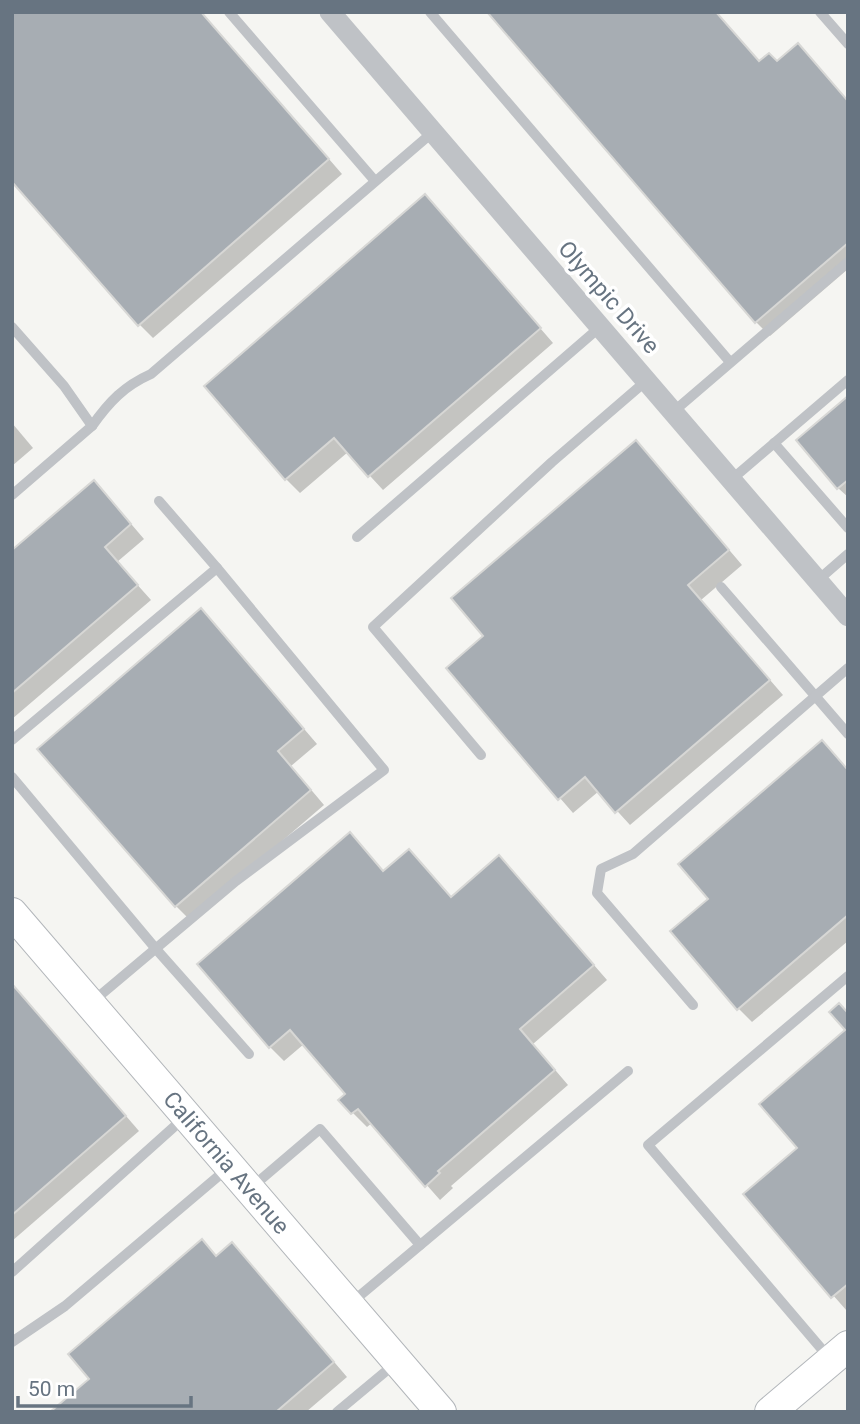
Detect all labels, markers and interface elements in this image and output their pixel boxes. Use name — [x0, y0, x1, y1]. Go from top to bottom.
street label: Olympic Drive — [552, 235, 665, 359]
street label: California Avenue — [157, 1086, 295, 1240]
scale bar — [18, 1364, 191, 1408]
text: 50 m — [28, 1377, 75, 1401]

